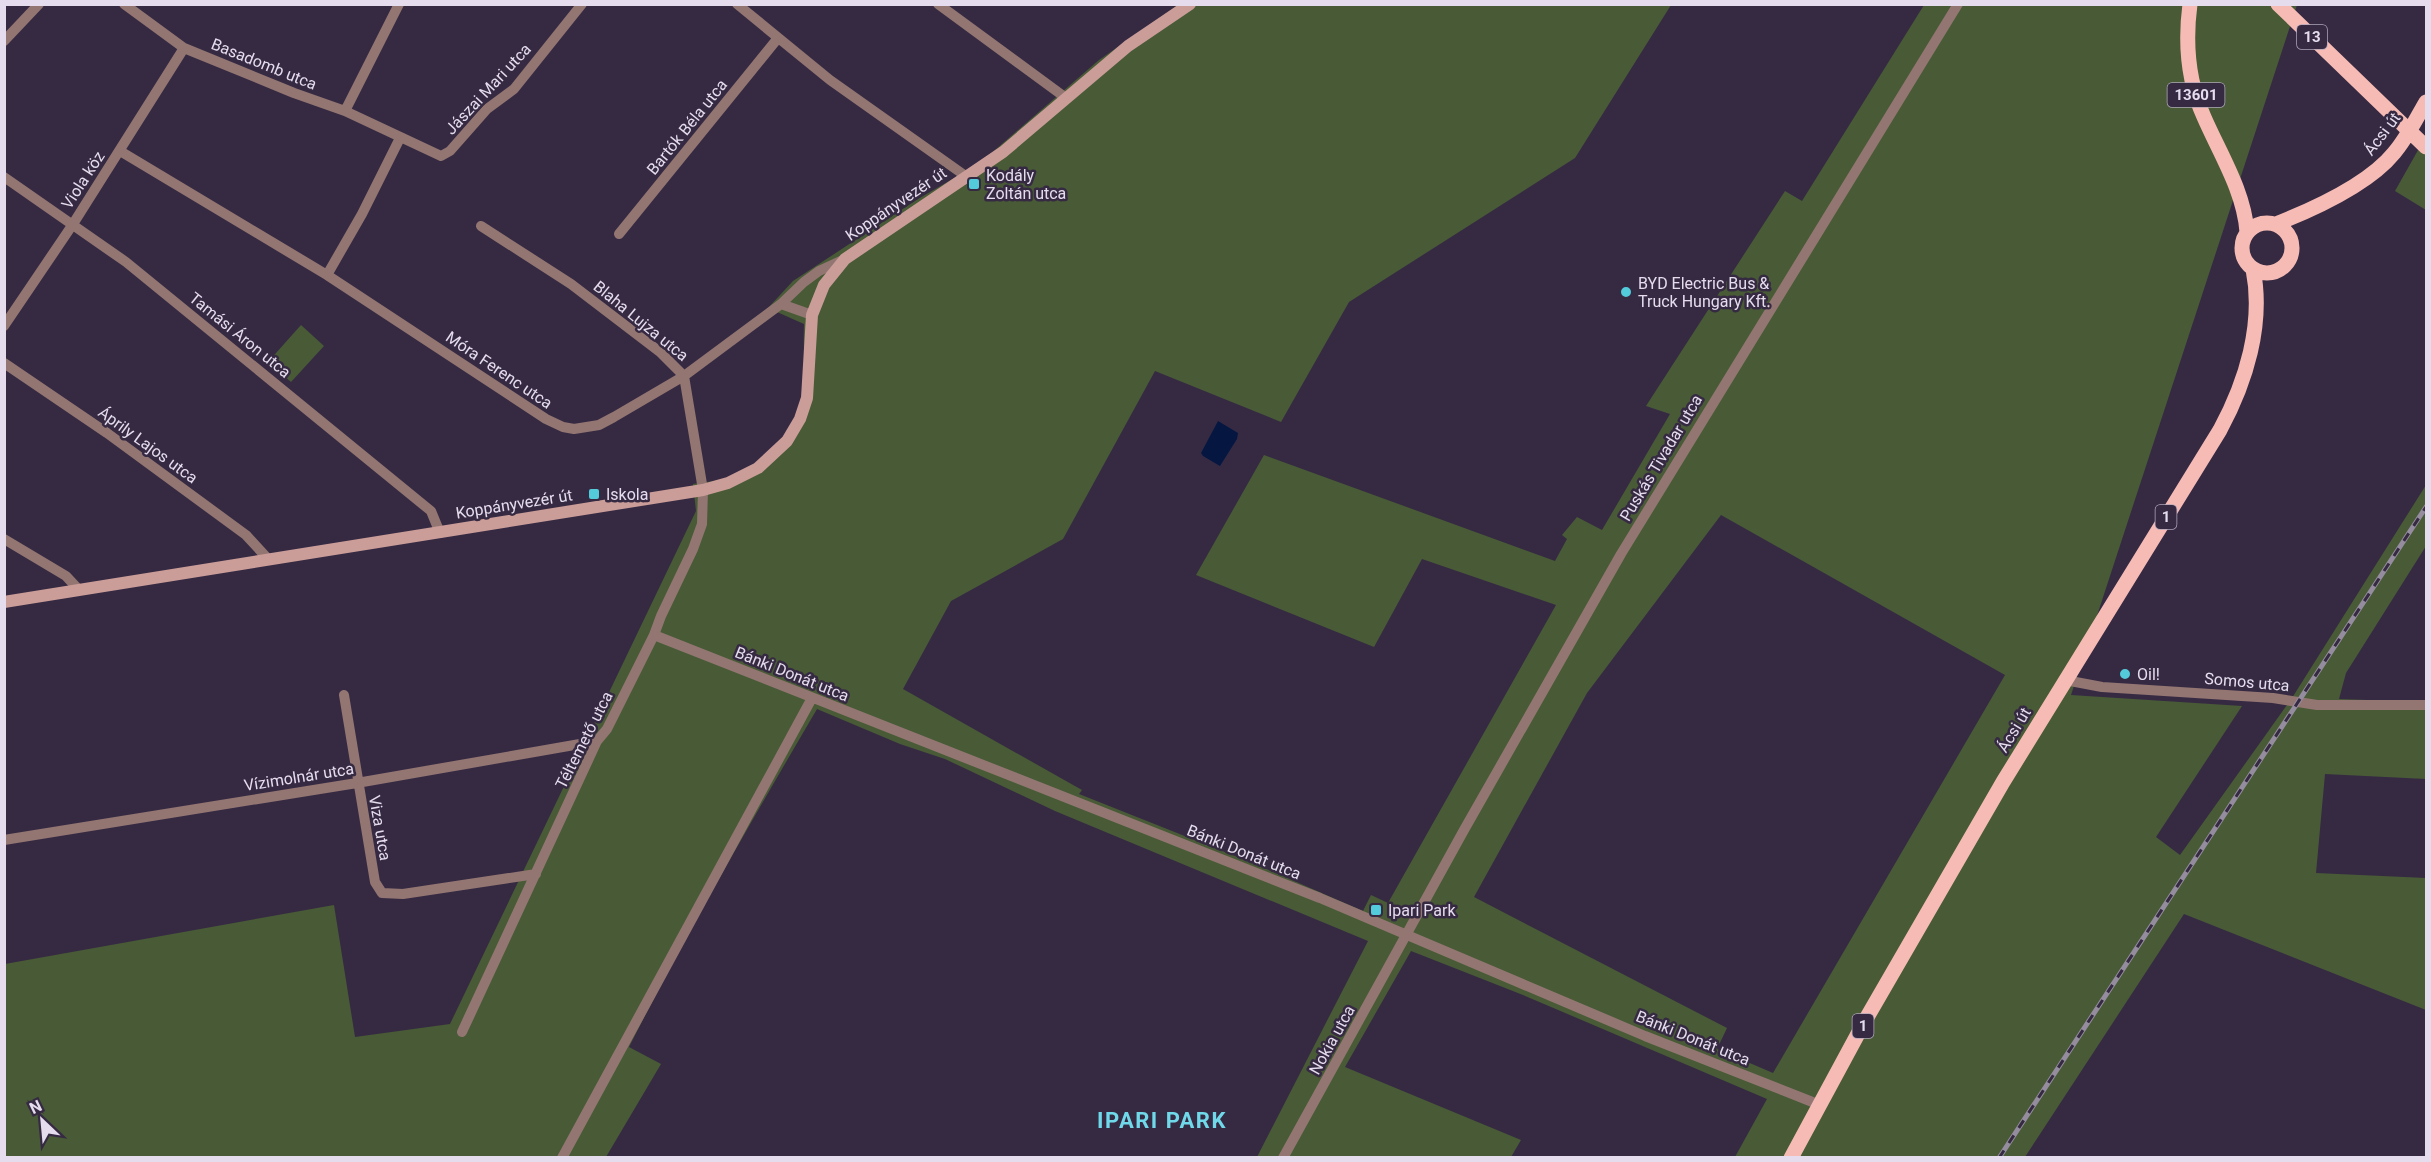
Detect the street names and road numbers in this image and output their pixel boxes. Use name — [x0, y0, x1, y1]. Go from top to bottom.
road number: 13 — [2297, 25, 2327, 49]
street label: Basadomb utca — [209, 34, 319, 94]
street label: Jászai Mari utca — [441, 40, 535, 138]
street label: Bartók Béla utca — [643, 76, 731, 178]
road number: 13601 — [2168, 83, 2224, 107]
street label: Ácsi út — [2360, 109, 2404, 159]
street label: Viola köz — [57, 148, 109, 212]
street label: Koppányvezér út — [842, 163, 950, 245]
street label: Blaha Lujza utca — [590, 277, 692, 365]
street label: Tamási Áron utca — [185, 288, 295, 382]
street label: Móra Ferenc utca — [442, 327, 556, 413]
street label: Puskás Tivadar utca — [1616, 391, 1706, 525]
street label: Áprily Lajos utca — [95, 403, 201, 487]
street label: Koppányvezér út — [454, 485, 574, 523]
road number: 1 — [2156, 505, 2176, 529]
street label: Bánki Donát utca — [732, 643, 852, 705]
street label: Somos utca — [2204, 669, 2290, 695]
street label: Téltemető utca — [551, 688, 617, 792]
street label: Ácsi út — [1993, 704, 2035, 756]
street label: Vízimolnár utca — [243, 759, 355, 795]
street label: Viza utca — [365, 794, 395, 862]
street label: Bánki Donát utca — [1184, 821, 1304, 883]
street label: Nokia utca — [1305, 1002, 1359, 1078]
street label: Bánki Donát utca — [1633, 1007, 1753, 1069]
road number: 1 — [1852, 1014, 1874, 1038]

